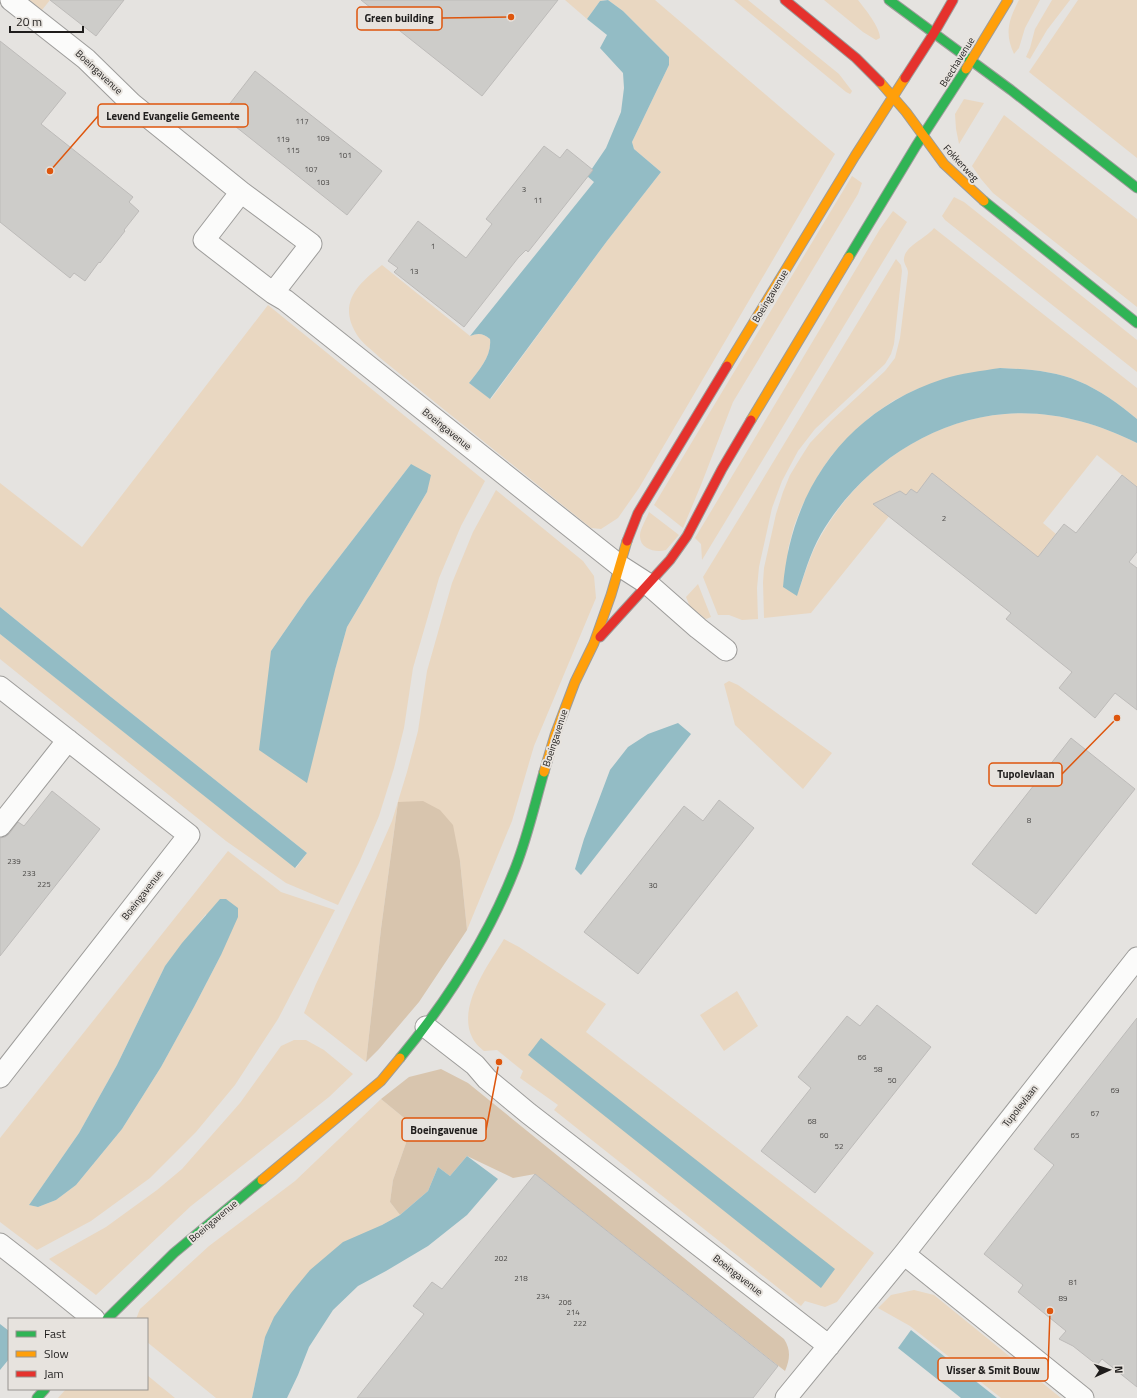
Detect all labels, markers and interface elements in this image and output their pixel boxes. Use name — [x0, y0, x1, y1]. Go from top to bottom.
callout: Green building — [357, 7, 442, 30]
scale bar — [10, 8, 83, 34]
text: Green building — [364, 10, 434, 26]
text: 20 m — [16, 12, 42, 31]
street label: Beechavenue — [936, 34, 978, 90]
street label: Boeingavenue — [72, 46, 126, 98]
callout: Levend Evangelie Gemeente — [98, 104, 248, 127]
text: Levend Evangelie Gemeente — [106, 108, 240, 124]
house number: 117 — [295, 115, 309, 127]
house number: 109 — [316, 132, 330, 144]
house number: 119 — [276, 133, 290, 145]
street label: Fokkerweg — [940, 141, 982, 185]
house number: 115 — [286, 144, 300, 156]
house number: 101 — [338, 149, 352, 161]
house number: 107 — [304, 163, 318, 175]
house number: 103 — [316, 176, 330, 188]
house number: 3 — [522, 183, 526, 195]
house number: 11 — [534, 194, 542, 206]
house number: 1 — [431, 240, 435, 252]
house number: 13 — [410, 265, 418, 277]
street label: Boeingavenue — [748, 267, 792, 325]
street label: Boeingavenue — [419, 404, 475, 454]
house number: 2 — [942, 512, 946, 524]
street label: Boeingavenue — [539, 707, 571, 769]
callout: Tupolevlaan — [989, 763, 1062, 786]
text: Tupolevlaan — [997, 766, 1055, 782]
house number: 8 — [1027, 814, 1032, 826]
house number: 239 — [7, 855, 21, 867]
house number: 233 — [22, 867, 36, 879]
street label: Boeingavenue — [118, 867, 166, 923]
house number: 225 — [37, 878, 51, 890]
house number: 30 — [649, 879, 658, 891]
house number: 66 — [858, 1051, 867, 1063]
house number: 58 — [874, 1063, 883, 1075]
house number: 50 — [888, 1074, 897, 1086]
street label: Tupolevlaan — [999, 1082, 1041, 1130]
house number: 69 — [1111, 1084, 1120, 1096]
house number: 67 — [1091, 1107, 1099, 1119]
house number: 68 — [808, 1115, 817, 1127]
callout: Boeingavenue — [402, 1118, 486, 1141]
text: Boeingavenue — [410, 1122, 478, 1138]
house number: 60 — [820, 1129, 829, 1141]
house number: 65 — [1071, 1129, 1080, 1141]
house number: 52 — [835, 1140, 843, 1152]
street label: Boeingavenue — [185, 1196, 241, 1246]
street label: Boeingavenue — [710, 1251, 766, 1299]
house number: 202 — [494, 1252, 508, 1264]
house number: 218 — [514, 1272, 528, 1284]
house number: 81 — [1069, 1276, 1077, 1288]
house number: 234 — [536, 1290, 550, 1302]
house number: 89 — [1059, 1292, 1068, 1304]
house number: 206 — [558, 1296, 572, 1308]
house number: 214 — [566, 1306, 580, 1318]
house number: 222 — [573, 1317, 587, 1329]
legend — [8, 1318, 148, 1390]
text: Fast — [44, 1324, 67, 1343]
text: Slow — [44, 1344, 69, 1363]
north arrow — [1089, 1350, 1129, 1390]
callout: Visser & Smit Bouw — [938, 1358, 1048, 1381]
text: Visser & Smit Bouw — [946, 1362, 1040, 1378]
text: Jam — [44, 1364, 64, 1383]
text: N — [1111, 1365, 1127, 1374]

